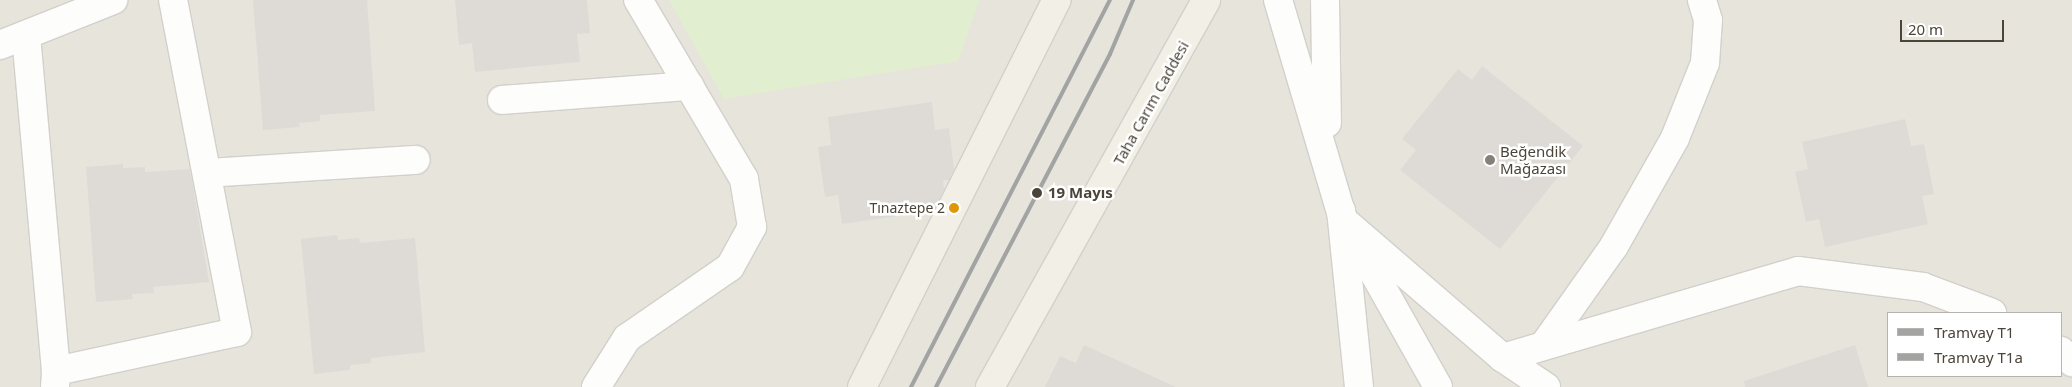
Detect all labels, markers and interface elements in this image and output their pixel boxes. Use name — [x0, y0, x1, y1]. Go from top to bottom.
scale bar — [1902, 10, 2006, 42]
text: 20 m — [1908, 19, 1943, 39]
street label: Taha Carım Caddesi — [1109, 38, 1193, 168]
place label: Beğendik Mağazası — [1500, 142, 1566, 177]
marker: Beğendik Mağazası — [1484, 154, 1496, 166]
place label: 19 Mayıs — [1048, 184, 1113, 202]
marker: 19 Mayıs — [1030, 186, 1044, 200]
place label: Tınaztepe 2 — [869, 200, 945, 216]
marker: Tınaztepe 2 — [949, 203, 959, 213]
legend — [1887, 312, 2062, 377]
text: Tramvay T1 — [1934, 322, 2014, 342]
text: Tramvay T1a — [1934, 347, 2023, 367]

